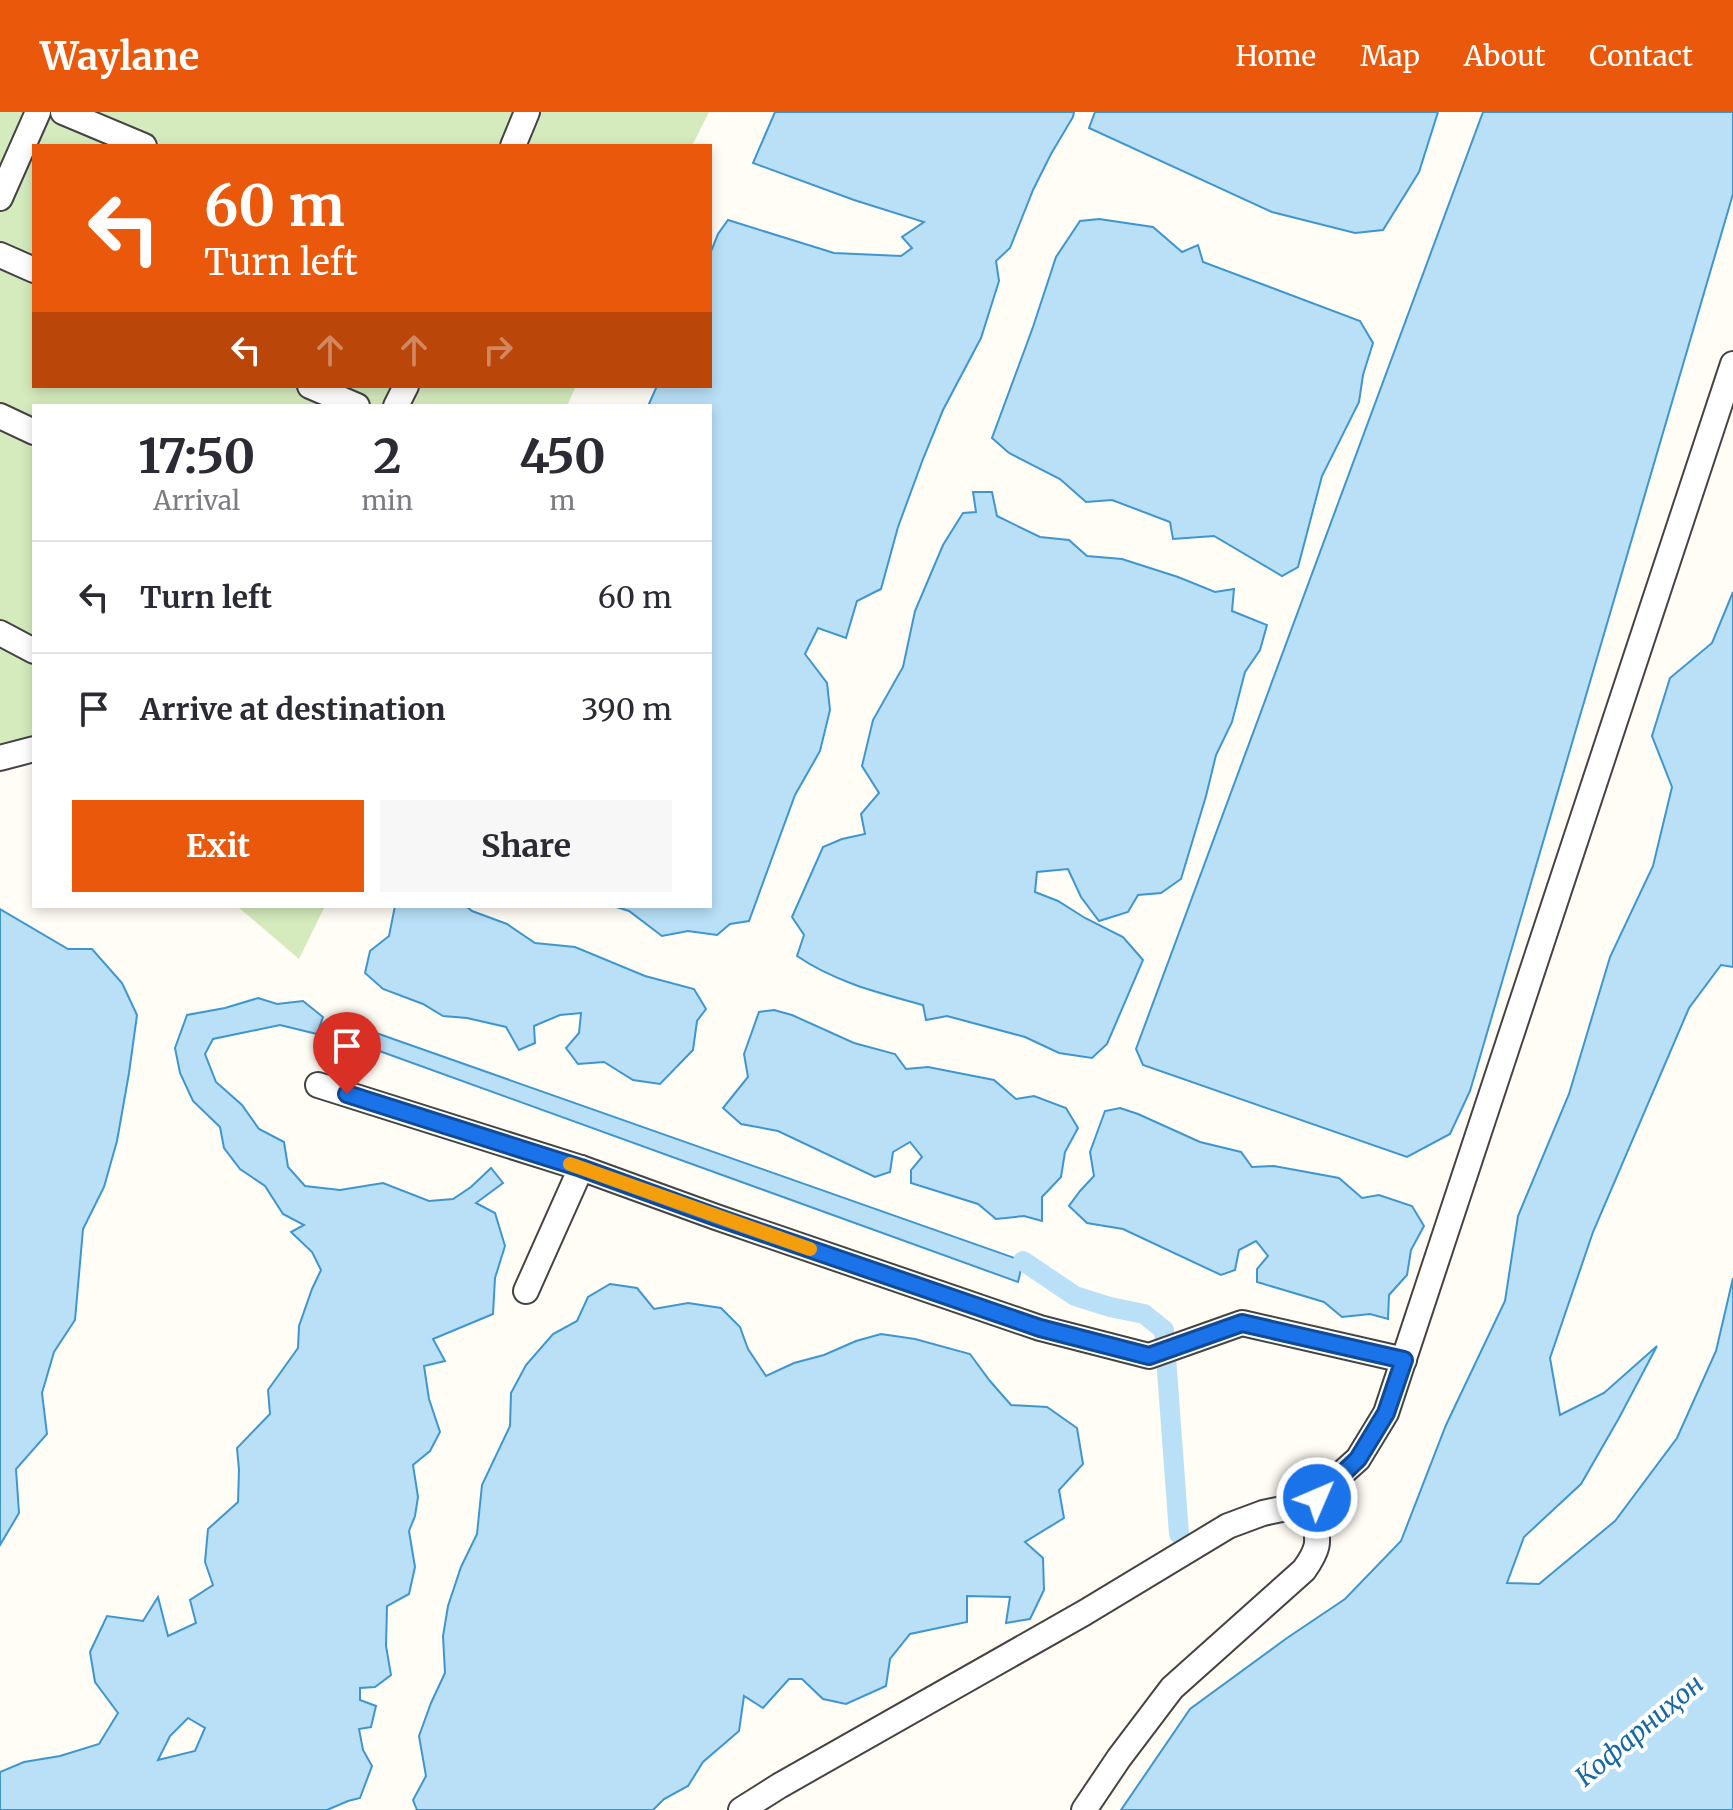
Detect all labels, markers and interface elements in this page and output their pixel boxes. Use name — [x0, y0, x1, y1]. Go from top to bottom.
text: Waylane — [40, 33, 199, 80]
text: Home — [1235, 38, 1316, 74]
text: Map — [1360, 38, 1420, 74]
text: About — [1464, 38, 1545, 74]
text: Contact — [1589, 38, 1693, 74]
text: 60 m — [204, 171, 345, 241]
icon: left — [72, 176, 176, 280]
text: Turn left — [204, 240, 358, 285]
icon: left — [224, 328, 268, 372]
icon: ahead — [308, 328, 352, 372]
icon: ahead — [392, 328, 436, 372]
icon: right — [476, 328, 520, 372]
text: 17:50 — [138, 426, 255, 486]
text: 2 — [373, 426, 401, 486]
text: 450 — [519, 426, 606, 486]
text: Arrival — [153, 484, 240, 517]
text: min — [362, 484, 413, 517]
text: m — [550, 484, 575, 517]
icon: left — [72, 575, 116, 619]
text: Turn left — [140, 578, 272, 616]
text: 60 m — [598, 578, 672, 616]
icon: arrive — [72, 687, 116, 731]
text: Arrive at destination — [140, 690, 446, 728]
text: 390 m — [581, 690, 672, 728]
button: Exit — [72, 800, 364, 892]
button: Share — [380, 800, 672, 892]
pin — [313, 1012, 381, 1094]
icon: arrive — [325, 1024, 369, 1068]
position arrow — [1275, 1456, 1359, 1540]
water label: Кофарниҳон — [1568, 1667, 1710, 1793]

